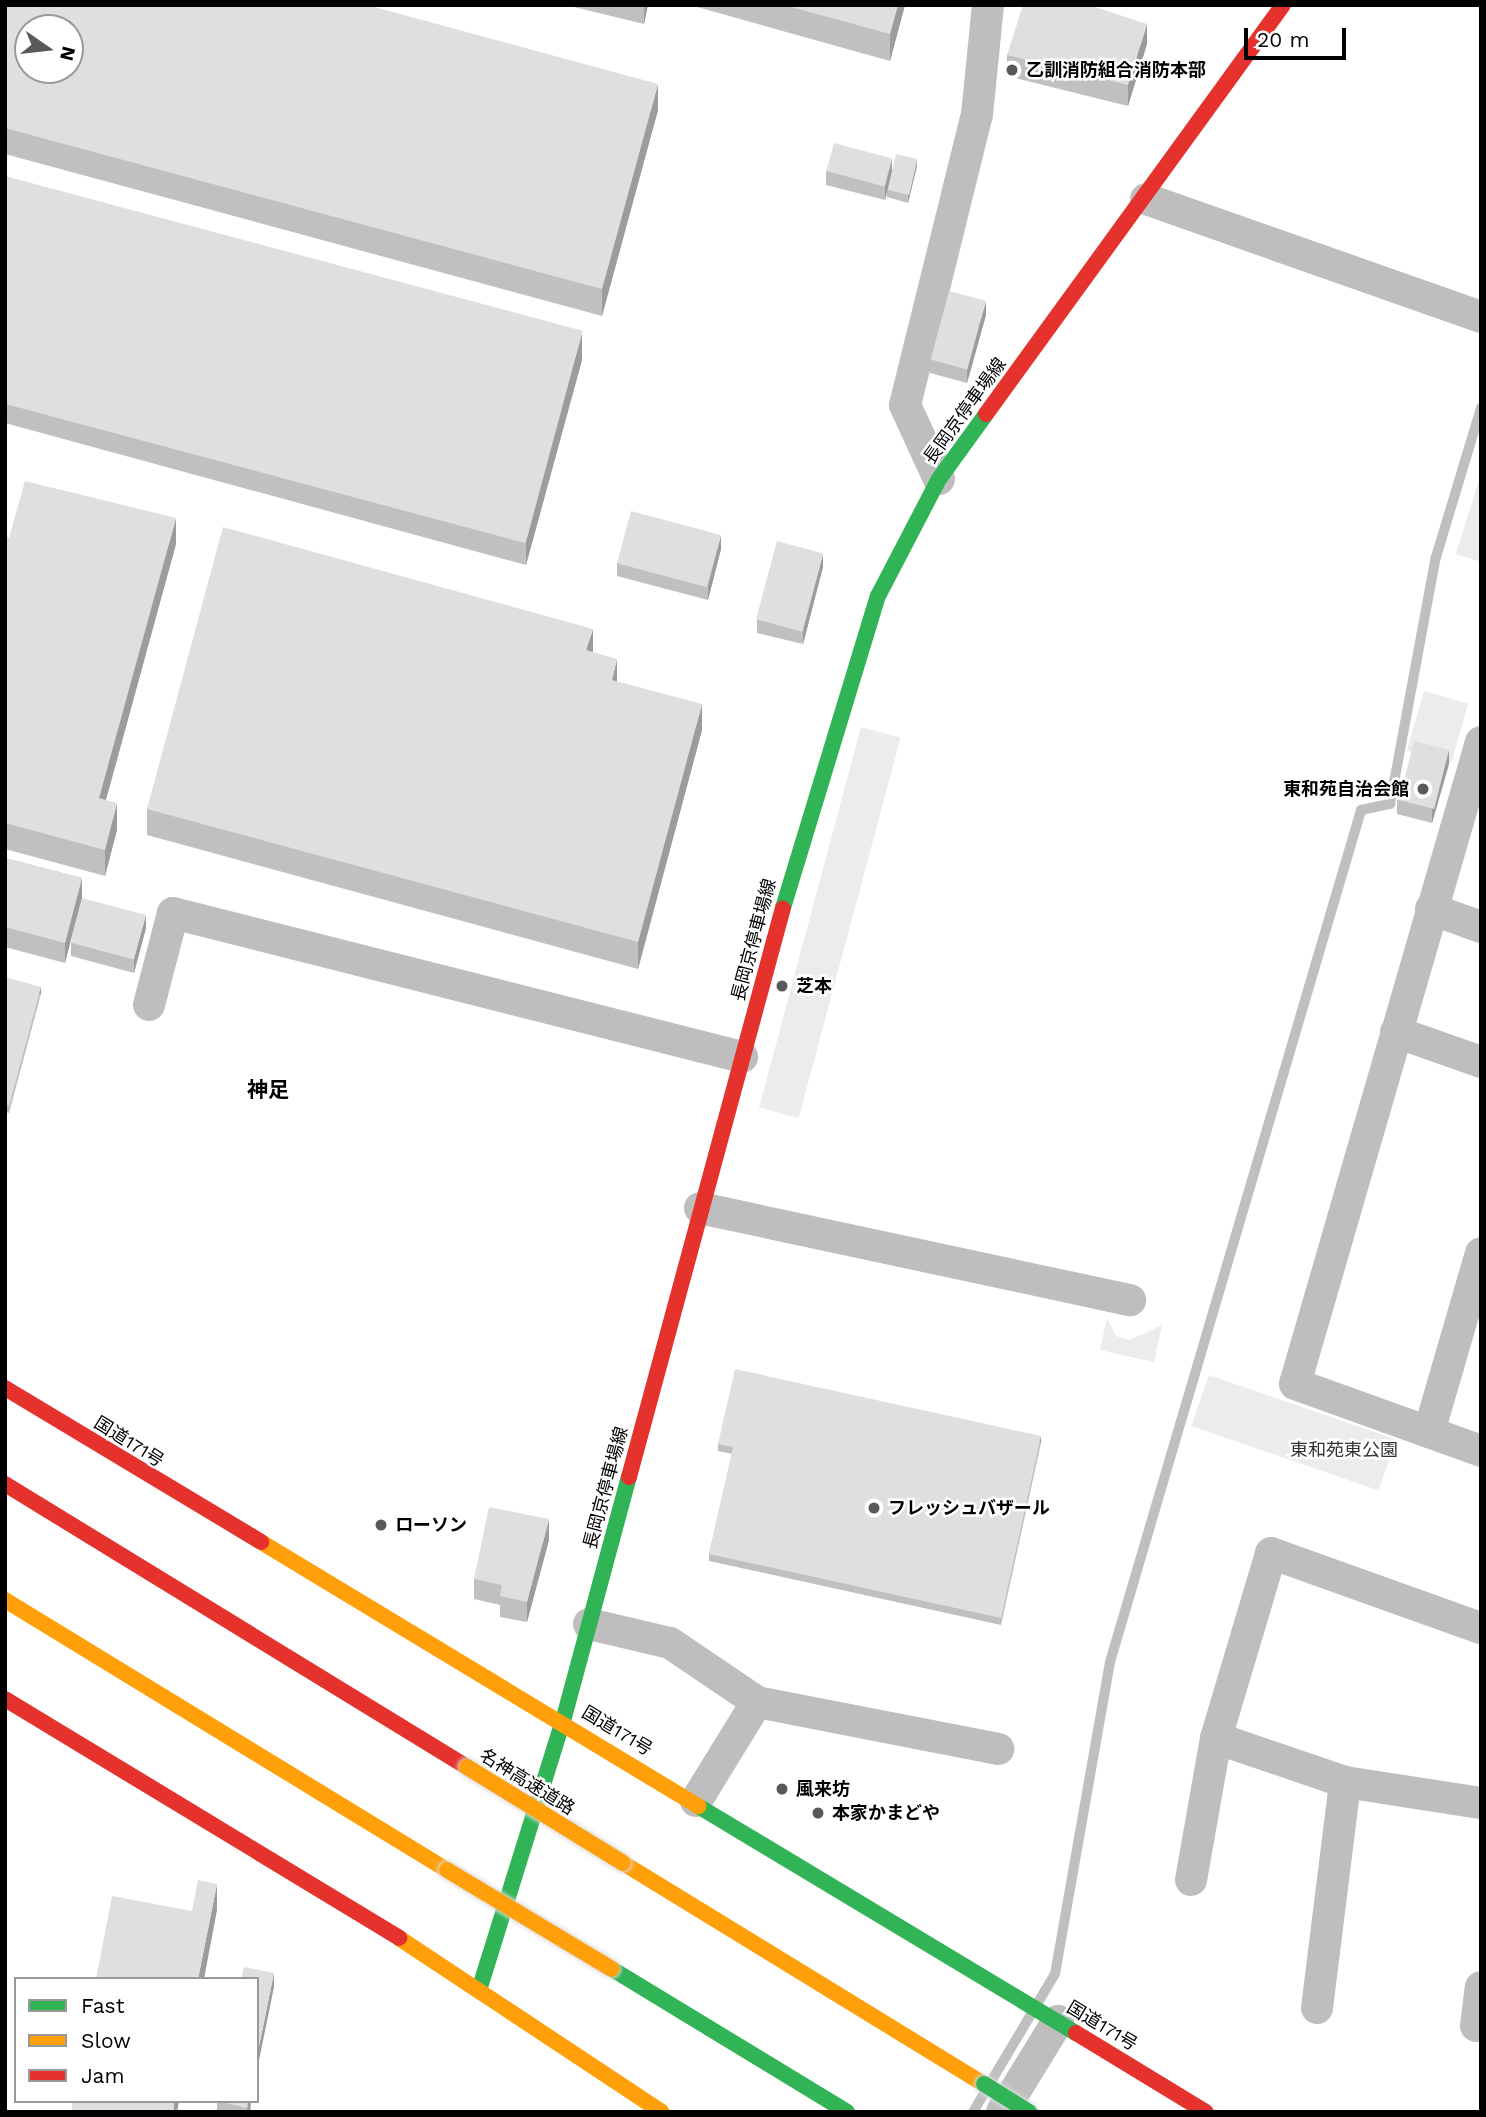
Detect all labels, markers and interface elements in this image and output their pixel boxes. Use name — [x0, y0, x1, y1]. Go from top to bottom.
north arrow — [14, 14, 84, 84]
scale bar — [1248, 14, 1350, 58]
text: 20 m — [1257, 27, 1309, 52]
text: N — [55, 44, 81, 63]
place label: 乙訓消防組合消防本部 — [1026, 59, 1206, 81]
marker: 乙訓消防組合消防本部 — [1004, 62, 1020, 78]
street label: 長岡京停車場線 — [919, 354, 1011, 468]
place label: 東和苑自治会館 — [1283, 778, 1409, 800]
marker: 東和苑自治会館 — [1415, 781, 1431, 797]
street label: 長岡京停車場線 — [727, 876, 781, 1004]
place label: 芝本 — [796, 975, 832, 997]
marker: 芝本 — [774, 978, 790, 994]
district label: 神足 — [247, 1077, 289, 1103]
street label: 国道171号 — [90, 1412, 168, 1472]
street label: 長岡京停車場線 — [579, 1424, 633, 1552]
park label: 東和苑東公園 — [1290, 1439, 1398, 1461]
place label: フレッシュバザール — [888, 1497, 1050, 1519]
marker: フレッシュバザール — [866, 1500, 882, 1516]
place label: ローソン — [395, 1514, 467, 1536]
marker: ローソン — [373, 1517, 389, 1533]
street label: 国道171号 — [578, 1702, 656, 1760]
street label: 名神高速道路 — [475, 1744, 579, 1820]
place label: 風来坊 — [796, 1778, 850, 1800]
marker: 風来坊 — [774, 1781, 790, 1797]
place label: 本家かまどや — [832, 1802, 940, 1824]
marker: 本家かまどや — [810, 1805, 826, 1821]
legend — [14, 1977, 259, 2103]
text: Fast — [81, 1993, 125, 2018]
street label: 国道171号 — [1063, 1997, 1141, 2055]
text: Slow — [81, 2028, 131, 2053]
text: Jam — [81, 2063, 124, 2088]

